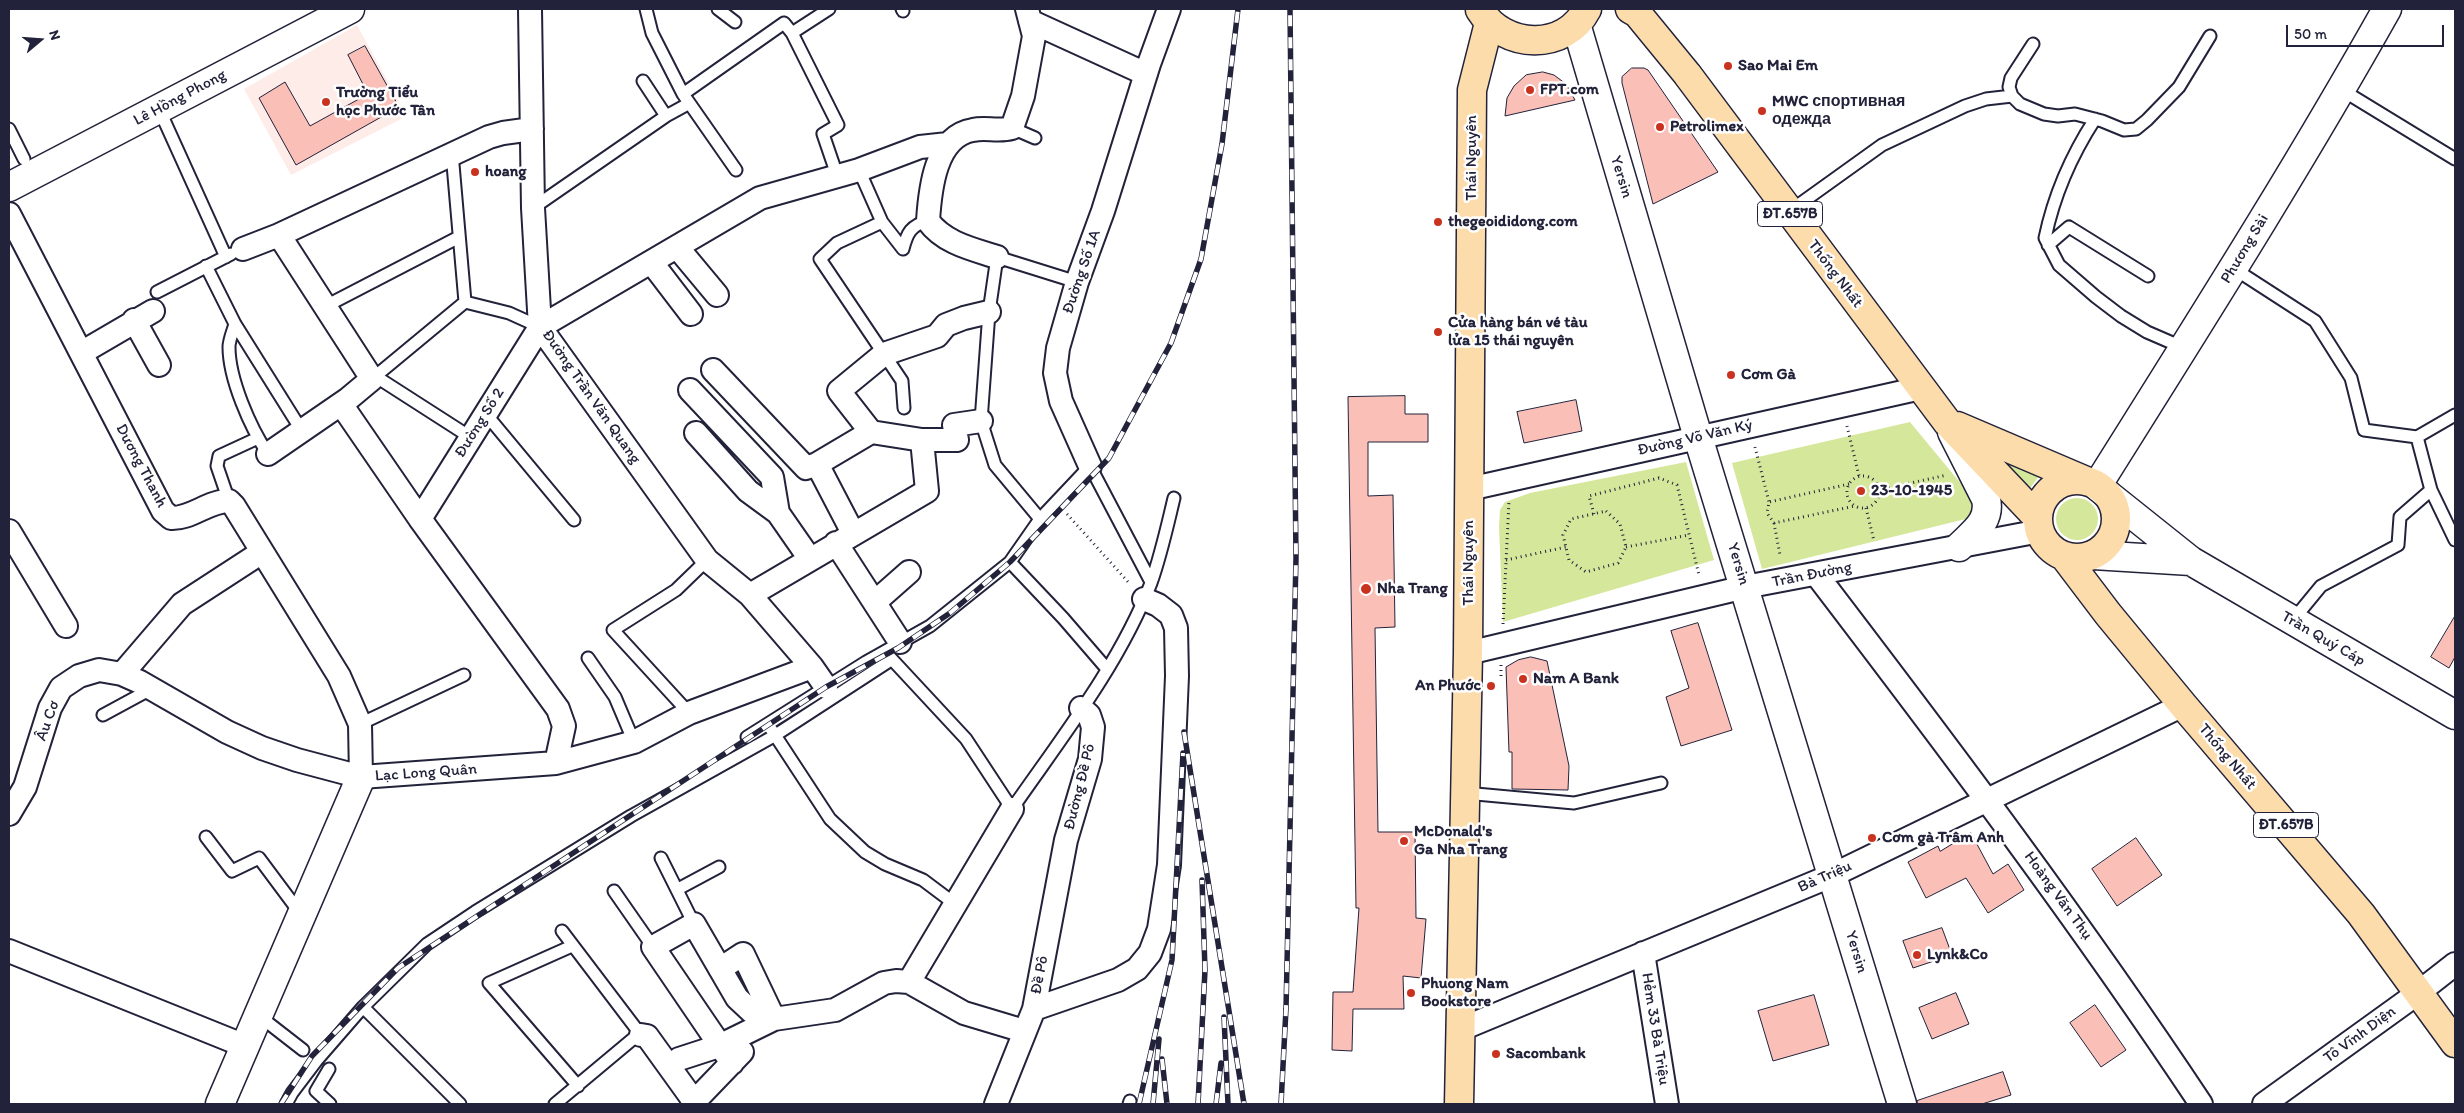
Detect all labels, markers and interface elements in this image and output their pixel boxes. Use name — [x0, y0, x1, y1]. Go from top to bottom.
north arrow — [15, 15, 65, 65]
scale bar — [2289, 15, 2446, 47]
text: 50 m — [2294, 25, 2327, 43]
text: N — [45, 28, 64, 42]
place label: Sao Mai Em — [1738, 56, 1818, 76]
marker: Sao Mai Em — [1722, 60, 1734, 72]
street label: Lê Hồng Phong — [130, 66, 230, 130]
place label: FPT.com — [1540, 80, 1599, 100]
place label: Trường Tiểu học Phước Tân — [336, 83, 435, 121]
marker: FPT.com — [1524, 84, 1536, 96]
place label: MWC спортивная одежда — [1772, 92, 1905, 130]
marker: Trường Tiểu học Phước Tân — [320, 96, 332, 108]
marker: MWC спортивная одежда — [1756, 105, 1768, 117]
street label: Thái Nguyên — [1462, 115, 1482, 201]
place label: Petrolimex — [1670, 117, 1744, 137]
marker: Petrolimex — [1654, 121, 1666, 133]
street label: Yersin — [1605, 153, 1637, 201]
place label: hoang — [485, 162, 526, 182]
marker: hoang — [469, 166, 481, 178]
road number: ĐT.657B — [1758, 202, 1822, 226]
street label: Phương Sài — [2217, 211, 2273, 287]
place label: thegeoididong.com — [1448, 212, 1578, 232]
marker: thegeoididong.com — [1432, 216, 1444, 228]
street label: Đường Số 1A — [1059, 227, 1105, 317]
street label: Thống Nhất — [1803, 236, 1867, 312]
place label: Cửa hàng bán vé tàu lửa 15 thái nguyên — [1448, 313, 1588, 351]
street label: Đường Trần Văn Quang — [537, 326, 645, 468]
marker: Cửa hàng bán vé tàu lửa 15 thái nguyên — [1432, 326, 1444, 338]
place label: Cơm Gà — [1741, 365, 1796, 385]
marker: Cơm Gà — [1725, 369, 1737, 381]
street label: Đường Số 2 — [451, 385, 509, 461]
street label: Đường Võ Văn Ký — [1636, 415, 1754, 461]
street label: Dương Thanh — [111, 421, 171, 511]
place label: 23-10-1945 — [1871, 481, 1952, 501]
marker: 23-10-1945 — [1855, 485, 1867, 497]
street label: Thái Nguyên — [1459, 520, 1479, 606]
street label: Yersin — [1722, 540, 1754, 588]
street label: Trần Đường — [1770, 558, 1854, 592]
place label: Nha Trang — [1377, 579, 1448, 599]
marker: Nha Trang — [1359, 582, 1373, 596]
street label: Trần Quý Cáp — [2278, 607, 2368, 671]
place label: Nam A Bank — [1533, 669, 1619, 689]
marker: Nam A Bank — [1517, 673, 1529, 685]
place label: An Phước — [1415, 676, 1481, 696]
marker: An Phước — [1485, 680, 1497, 692]
street label: Âu Cơ — [32, 698, 64, 744]
street label: Thống Nhất — [2194, 720, 2260, 794]
street label: Đường Đề Pô — [1060, 742, 1100, 832]
street label: Lạc Long Quân — [374, 760, 478, 786]
road number: ĐT.657B — [2254, 812, 2318, 838]
place label: McDonald's Ga Nha Trang — [1414, 822, 1508, 860]
place label: Cơm gà Trâm Anh — [1882, 828, 2004, 848]
marker: Cơm gà Trâm Anh — [1866, 832, 1878, 844]
marker: McDonald's Ga Nha Trang — [1398, 835, 1410, 847]
street label: Hoàng Văn Thụ — [2020, 848, 2096, 944]
street label: Bà Triệu — [1795, 857, 1855, 897]
street label: Yersin — [1840, 928, 1872, 976]
place label: Lynk&Co — [1927, 945, 1988, 965]
marker: Lynk&Co — [1911, 949, 1923, 961]
street label: Đề Pô — [1027, 954, 1053, 996]
street label: Hẻm 33 Bà Triệu — [1637, 971, 1673, 1087]
place label: Phuong Nam Bookstore — [1421, 974, 1509, 1012]
marker: Phuong Nam Bookstore — [1405, 987, 1417, 999]
street label: Tô Vĩnh Diện — [2320, 1002, 2400, 1068]
place label: Sacombank — [1506, 1044, 1586, 1064]
marker: Sacombank — [1490, 1048, 1502, 1060]

